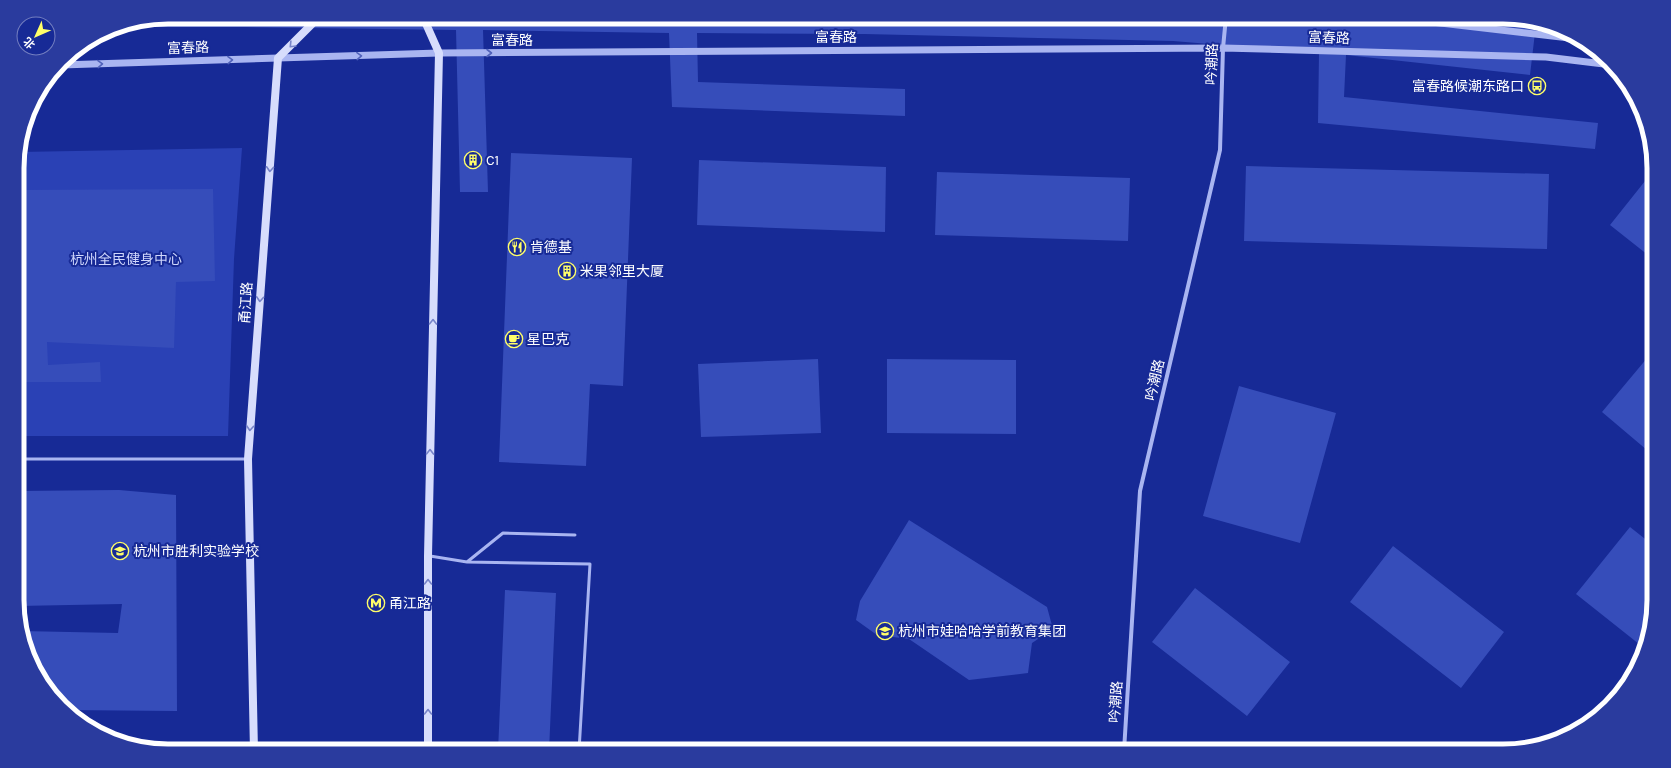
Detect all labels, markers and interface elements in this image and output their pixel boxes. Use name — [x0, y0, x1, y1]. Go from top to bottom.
north arrow — [16, 16, 56, 56]
street label: 富春路 — [815, 29, 857, 46]
street label: 富春路 — [1308, 29, 1350, 47]
street label: 富春路 — [491, 32, 533, 49]
text: 北 — [21, 34, 38, 51]
street label: 富春路 — [167, 39, 209, 57]
one-way arrow — [289, 40, 296, 48]
street label: 吟潮路 — [1203, 43, 1221, 85]
one-way arrow — [486, 49, 492, 57]
one-way arrow — [356, 51, 362, 60]
one-way arrow — [227, 56, 233, 64]
one-way arrow — [97, 59, 103, 68]
bus stop icon: 富春路候潮东路口 — [1527, 76, 1547, 96]
place label: 富春路候潮东路口 — [1412, 78, 1524, 95]
building icon: C1 — [463, 150, 483, 170]
place label: C1 — [486, 152, 499, 169]
one-way arrow — [265, 166, 274, 172]
restaurant icon: 肯德基 — [507, 237, 527, 257]
place label: 肯德基 — [530, 239, 572, 256]
park label: 杭州全民健身中心 — [70, 251, 182, 268]
building icon: 米果邻里大厦 — [557, 261, 577, 281]
place label: 米果邻里大厦 — [580, 263, 664, 280]
street label: 甬江路 — [236, 281, 256, 325]
one-way arrow — [255, 296, 264, 302]
one-way arrow — [429, 319, 437, 325]
cafe icon: 星巴克 — [504, 329, 524, 349]
place label: 星巴克 — [527, 331, 569, 348]
street label: 吟潮路 — [1142, 358, 1168, 402]
one-way arrow — [245, 425, 254, 431]
one-way arrow — [426, 449, 435, 455]
school or university icon: 杭州市胜利实验学校 — [110, 541, 130, 561]
place label: 杭州市胜利实验学校 — [133, 543, 259, 560]
one-way arrow — [424, 579, 432, 585]
metro station icon: 甬江路 — [366, 593, 386, 613]
place label: 甬江路 — [389, 595, 431, 612]
school or university icon: 杭州市娃哈哈学前教育集团 — [875, 621, 895, 641]
place label: 杭州市娃哈哈学前教育集团 — [898, 623, 1066, 640]
street label: 吟潮路 — [1106, 680, 1126, 724]
one-way arrow — [424, 709, 432, 715]

